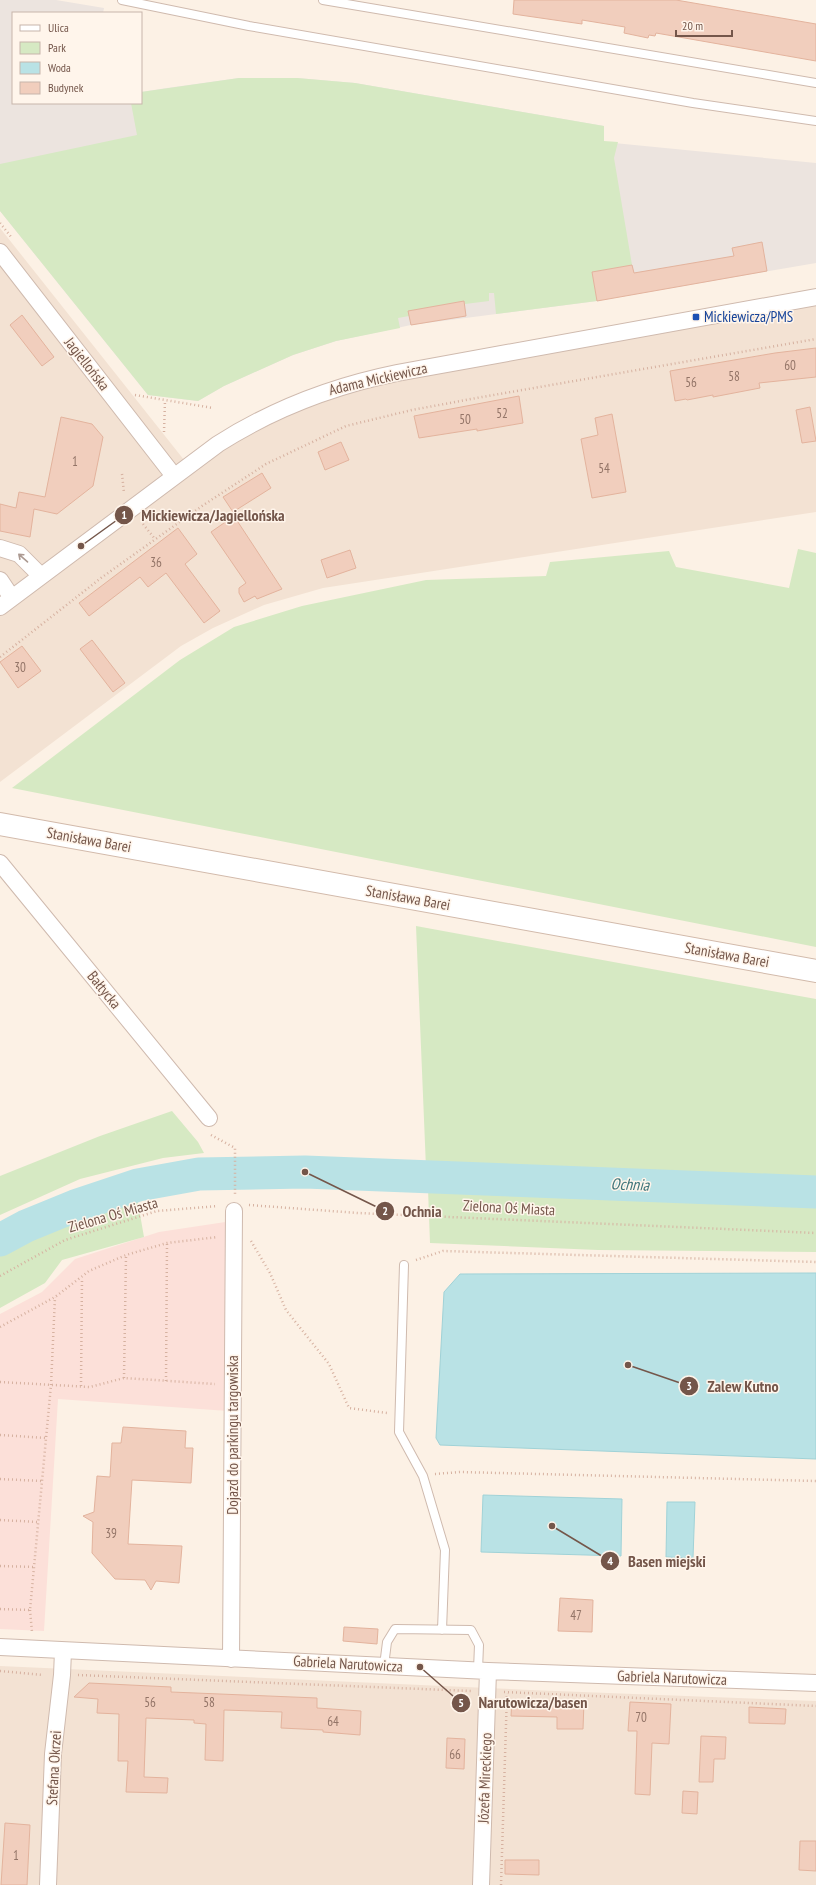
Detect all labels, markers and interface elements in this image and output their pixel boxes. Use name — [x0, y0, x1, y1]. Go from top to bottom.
legend — [12, 12, 142, 104]
scale bar — [676, 12, 732, 38]
text: 20 m — [682, 18, 703, 33]
text: Ulica — [48, 20, 69, 35]
text: Park — [48, 40, 66, 55]
text: Woda — [48, 60, 71, 75]
text: Budynek — [48, 80, 84, 95]
place label: Mickiewicza/PMS — [704, 307, 793, 326]
marker: Mickiewicza/PMS — [691, 312, 701, 322]
street label: Jagiellońska — [60, 332, 114, 394]
house number: 60 — [784, 357, 796, 374]
street label: Adama Mickiewicza — [327, 358, 429, 399]
house number: 58 — [728, 368, 740, 385]
house number: 56 — [685, 374, 697, 391]
house number: 52 — [496, 405, 508, 422]
house number: 50 — [459, 411, 471, 428]
house number: 1 — [72, 453, 78, 470]
house number: 54 — [598, 460, 610, 477]
callout: Mickiewicza/Jagiellońska — [114, 501, 293, 529]
text: Mickiewicza/Jagiellońska — [141, 505, 285, 525]
text: 1 — [121, 507, 127, 522]
one-way arrow — [18, 554, 28, 563]
house number: 36 — [150, 554, 162, 571]
house number: 30 — [14, 659, 26, 676]
street label: Stanisława Barei — [45, 823, 133, 856]
street label: Stanisława Barei — [364, 881, 452, 914]
street label: Stanisława Barei — [683, 938, 771, 971]
street label: Bałtycka — [83, 967, 125, 1013]
water label: Ochnia — [610, 1173, 651, 1195]
street label: Zielona Oś Miasta — [66, 1193, 160, 1236]
street label: Zielona Oś Miasta — [462, 1196, 556, 1219]
callout: Ochnia — [375, 1197, 450, 1225]
text: Ochnia — [402, 1201, 442, 1221]
text: 2 — [382, 1203, 388, 1218]
street label: Dojazd do parkingu targowiska — [223, 1355, 242, 1515]
callout: Zalew Kutno — [679, 1372, 786, 1400]
text: Zalew Kutno — [707, 1376, 779, 1396]
text: 3 — [686, 1378, 692, 1393]
house number: 39 — [105, 1525, 117, 1542]
callout: Basen miejski — [600, 1547, 714, 1575]
text: Basen miejski — [628, 1551, 706, 1571]
text: 4 — [607, 1553, 613, 1568]
house number: 47 — [570, 1607, 582, 1624]
street label: Gabriela Narutowicza — [293, 1651, 403, 1676]
street label: Gabriela Narutowicza — [617, 1666, 727, 1689]
callout: Narutowicza/basen — [451, 1689, 596, 1717]
text: Narutowicza/basen — [478, 1692, 588, 1712]
house number: 56 — [144, 1694, 156, 1711]
house number: 58 — [203, 1694, 215, 1711]
text: 5 — [458, 1695, 464, 1710]
house number: 70 — [635, 1709, 647, 1726]
house number: 64 — [327, 1713, 339, 1730]
street label: Stefana Okrzei — [42, 1730, 65, 1806]
street label: Józefa Mireckiego — [473, 1732, 496, 1825]
house number: 66 — [449, 1746, 461, 1763]
house number: 1 — [13, 1847, 19, 1864]

